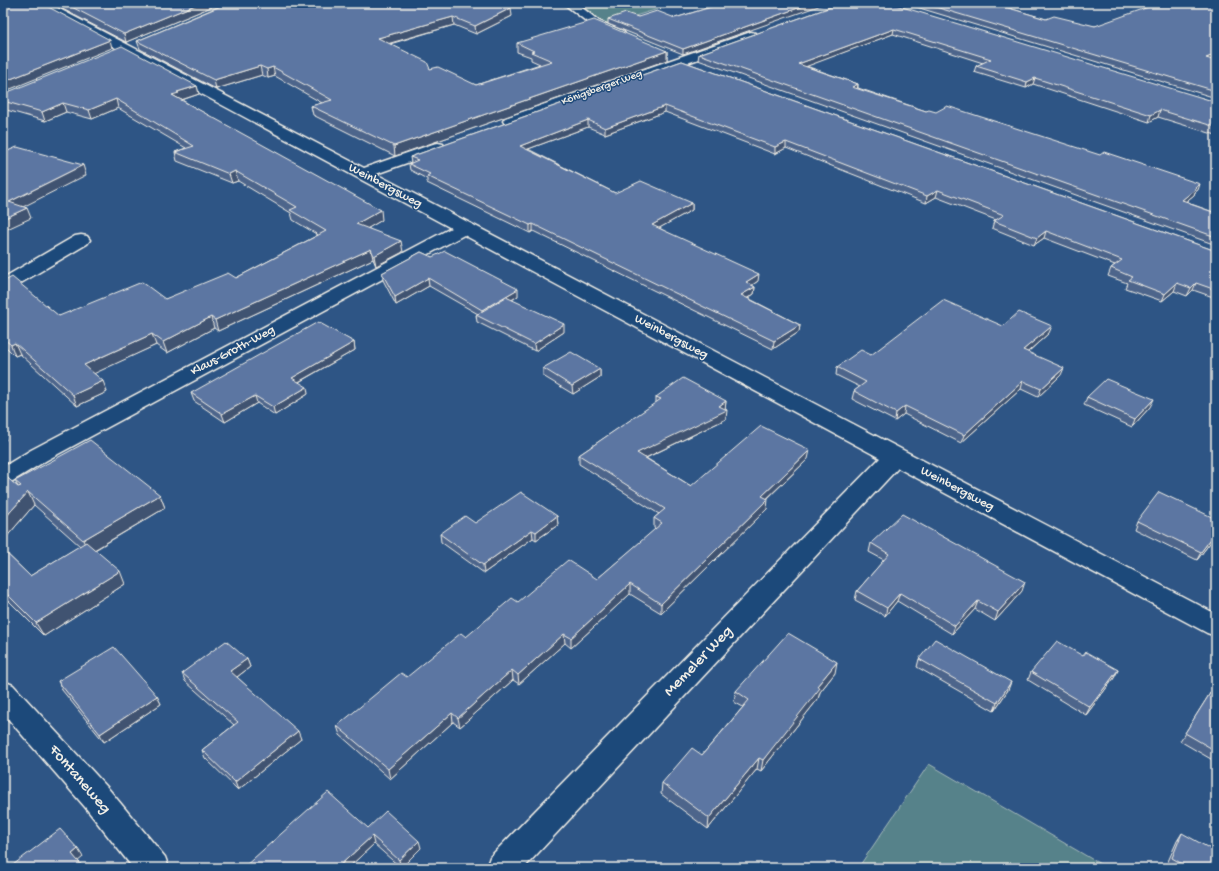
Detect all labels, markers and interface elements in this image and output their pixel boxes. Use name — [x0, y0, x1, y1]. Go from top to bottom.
street label: Königsberger Weg — [560, 68, 644, 108]
street label: Weinbergsweg — [346, 160, 424, 212]
street label: Weinbergsweg — [632, 311, 710, 363]
street label: Klaus-Groth-Weg — [188, 322, 278, 380]
street label: Weinbergsweg — [918, 463, 996, 515]
street label: Memeler Weg — [660, 623, 738, 701]
street label: Fontaneweg — [43, 741, 114, 818]

